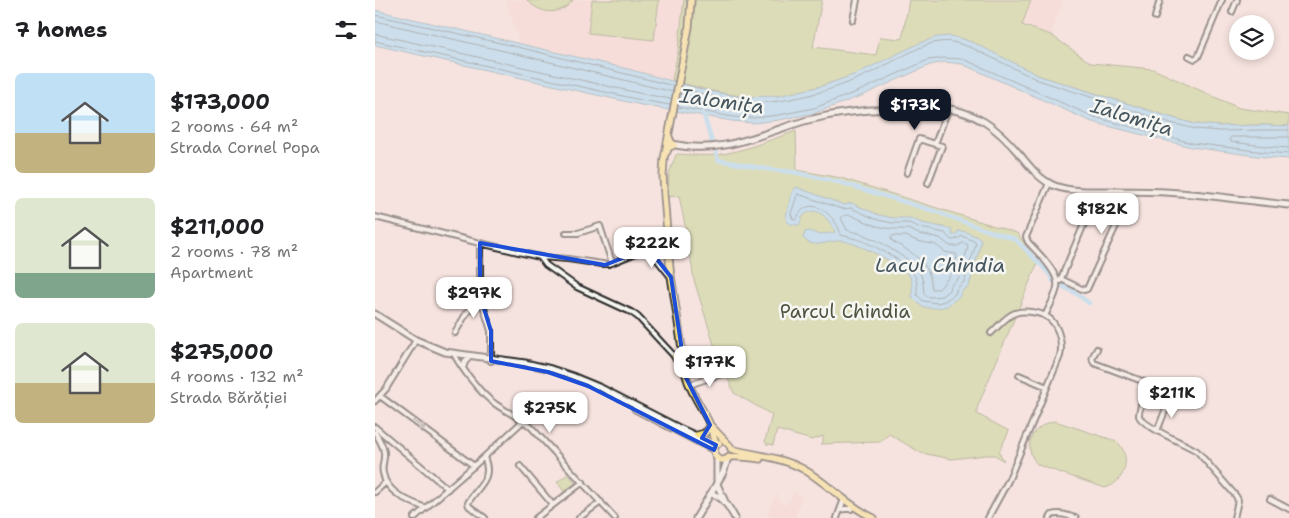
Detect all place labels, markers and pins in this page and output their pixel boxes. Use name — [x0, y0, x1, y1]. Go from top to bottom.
pin: $173K — [880, 88, 950, 131]
pin: $182K — [1067, 192, 1137, 235]
pin: $222K — [617, 226, 687, 269]
pin: $297K — [439, 276, 509, 319]
pin: $177K — [675, 346, 745, 388]
pin: $211K — [1137, 376, 1207, 419]
pin: $275K — [515, 392, 585, 434]

